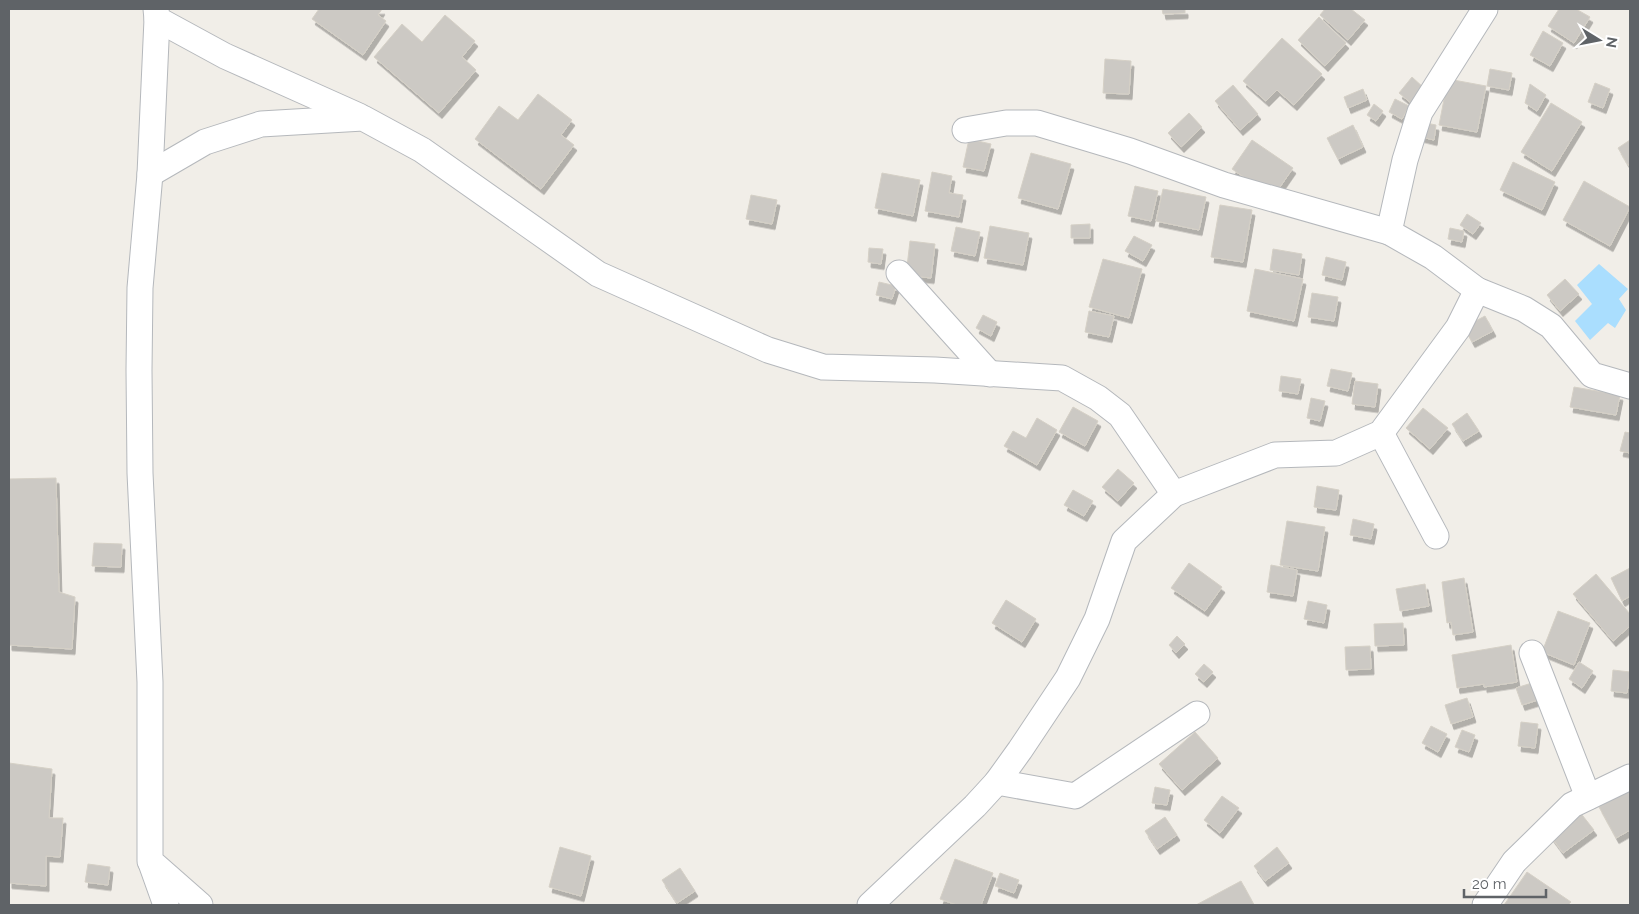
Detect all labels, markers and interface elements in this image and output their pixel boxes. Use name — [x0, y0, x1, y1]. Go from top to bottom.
north arrow — [1574, 15, 1624, 65]
text: N — [1603, 36, 1621, 49]
scale bar — [1464, 866, 1546, 898]
text: 20 m — [1472, 875, 1507, 893]

